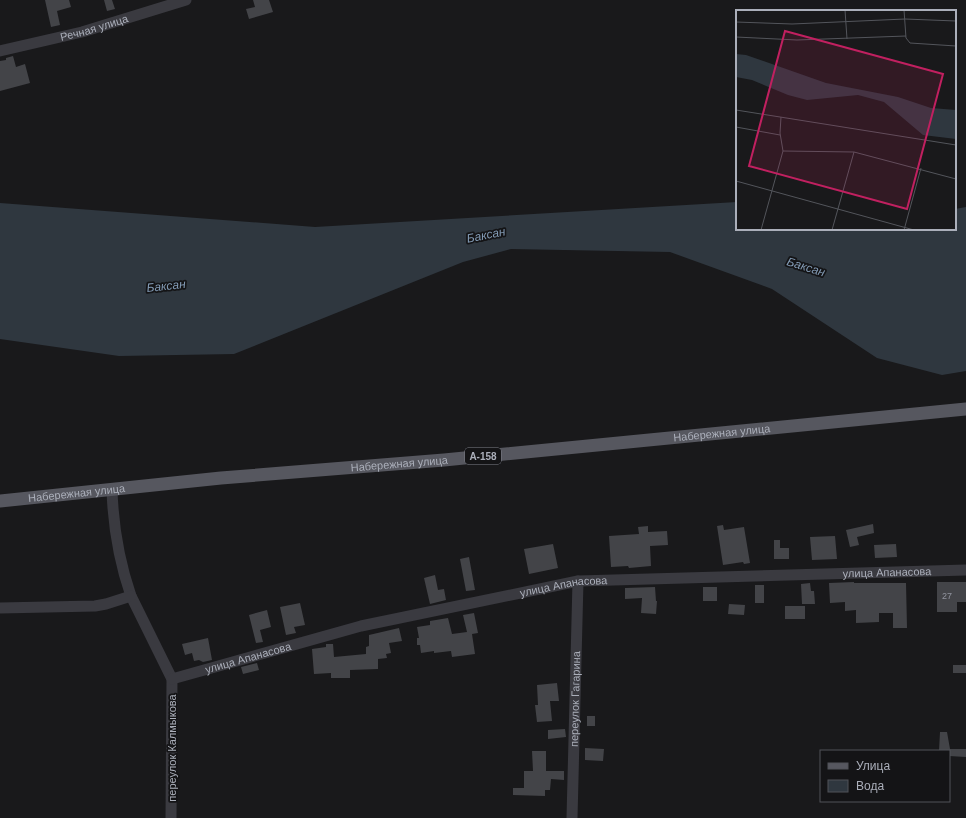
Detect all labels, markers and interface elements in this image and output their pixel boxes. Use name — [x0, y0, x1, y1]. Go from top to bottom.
inset map — [736, 10, 956, 230]
street label: Речная улица — [59, 12, 130, 43]
water label: Баксан — [465, 224, 507, 246]
water label: Баксан — [785, 255, 827, 280]
water label: Баксан — [146, 277, 187, 295]
street label: Набережная улица — [673, 422, 772, 444]
road number: А-158 — [465, 448, 501, 464]
street label: Набережная улица — [350, 454, 449, 474]
street label: Набережная улица — [28, 482, 127, 504]
street label: улица Апанасова — [843, 565, 932, 579]
street label: улица Апанасова — [519, 574, 608, 599]
house number: 27 — [942, 591, 952, 601]
street label: улица Апанасова — [204, 640, 293, 675]
street label: переулок Гагарина — [568, 650, 582, 747]
street label: переулок Калмыкова — [166, 693, 178, 802]
legend — [820, 750, 950, 802]
text: Улица — [856, 759, 890, 773]
text: Вода — [856, 779, 884, 793]

